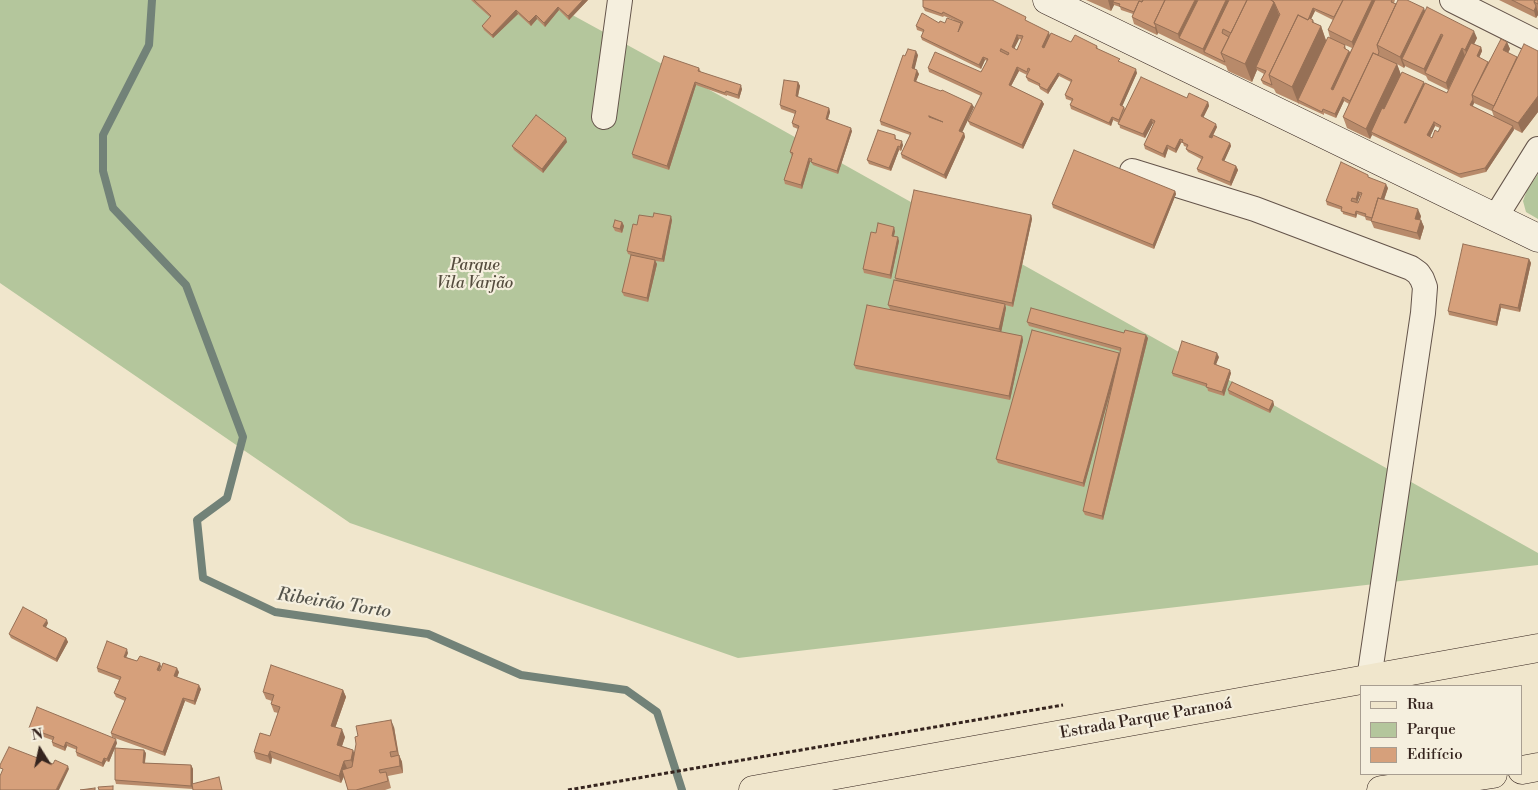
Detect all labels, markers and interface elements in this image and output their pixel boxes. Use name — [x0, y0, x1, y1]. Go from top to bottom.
park label: Parque Vila Varjão — [437, 256, 513, 294]
water label: Ribeirão Torto — [276, 584, 392, 624]
legend — [1360, 685, 1523, 775]
street label: Estrada Parque Paranoá — [1058, 694, 1234, 744]
text: Rua — [1407, 695, 1434, 714]
text: Parque — [1407, 720, 1456, 739]
north arrow — [15, 725, 65, 775]
text: N — [30, 725, 44, 745]
text: Edifício — [1407, 745, 1463, 764]

